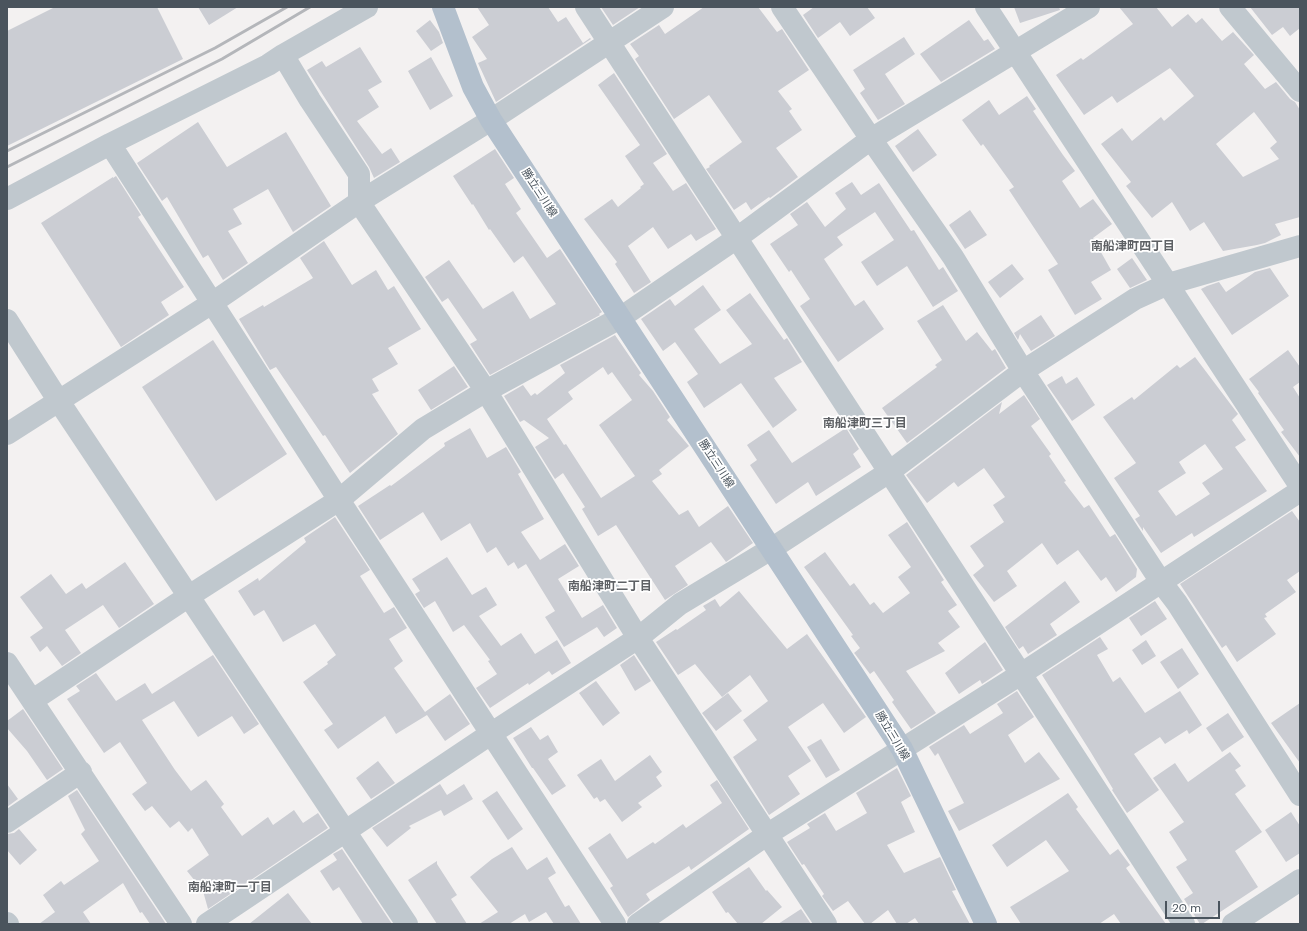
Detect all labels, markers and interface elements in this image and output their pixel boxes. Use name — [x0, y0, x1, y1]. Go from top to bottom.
street label: 勝立三川線 — [518, 166, 560, 220]
district label: 南船津町四丁目 — [1091, 240, 1175, 254]
district label: 南船津町三丁目 — [823, 417, 907, 431]
street label: 勝立三川線 — [695, 437, 737, 491]
district label: 南船津町二丁目 — [568, 580, 652, 594]
street label: 勝立三川線 — [872, 709, 912, 763]
district label: 南船津町一丁目 — [188, 881, 272, 895]
scale bar — [1167, 893, 1222, 919]
text: 20 m — [1172, 900, 1201, 916]

